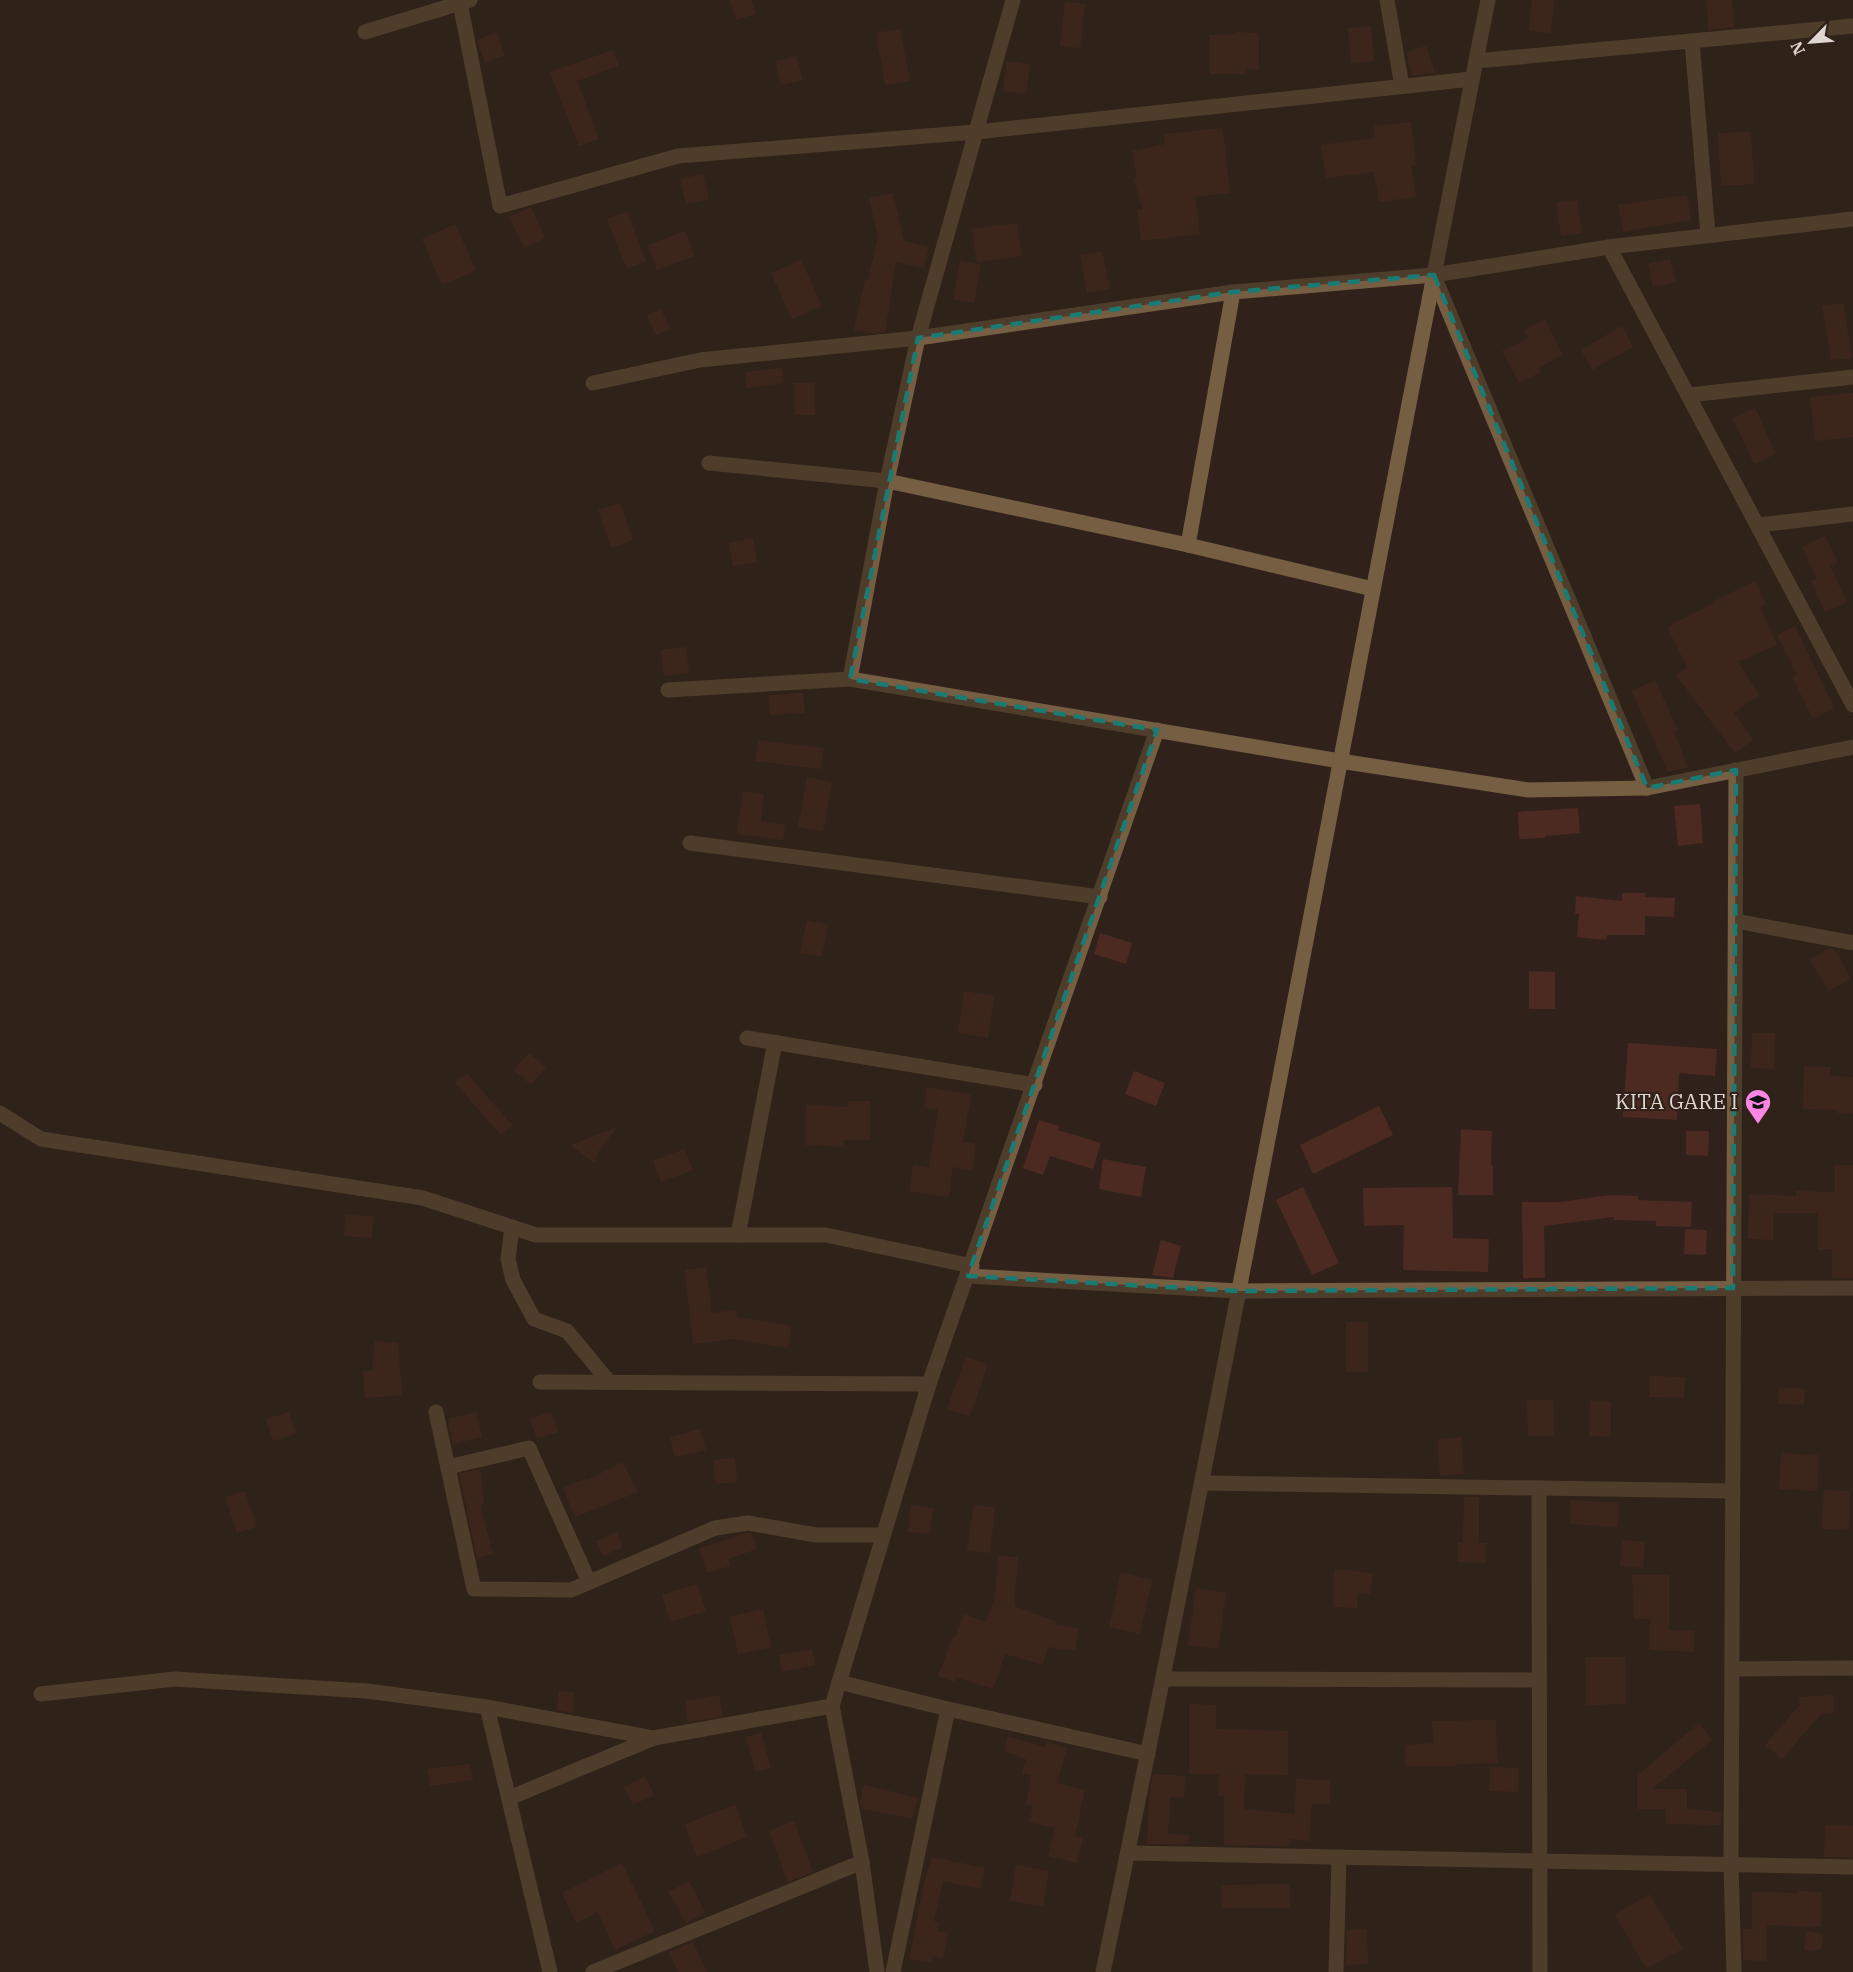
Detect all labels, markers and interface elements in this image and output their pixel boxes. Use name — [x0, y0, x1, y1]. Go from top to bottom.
north arrow — [1781, 12, 1841, 72]
text: N — [1786, 38, 1809, 58]
place label: KITA GARE I — [1615, 1087, 1738, 1115]
school or university icon: KITA GARE I — [1743, 1087, 1773, 1125]

